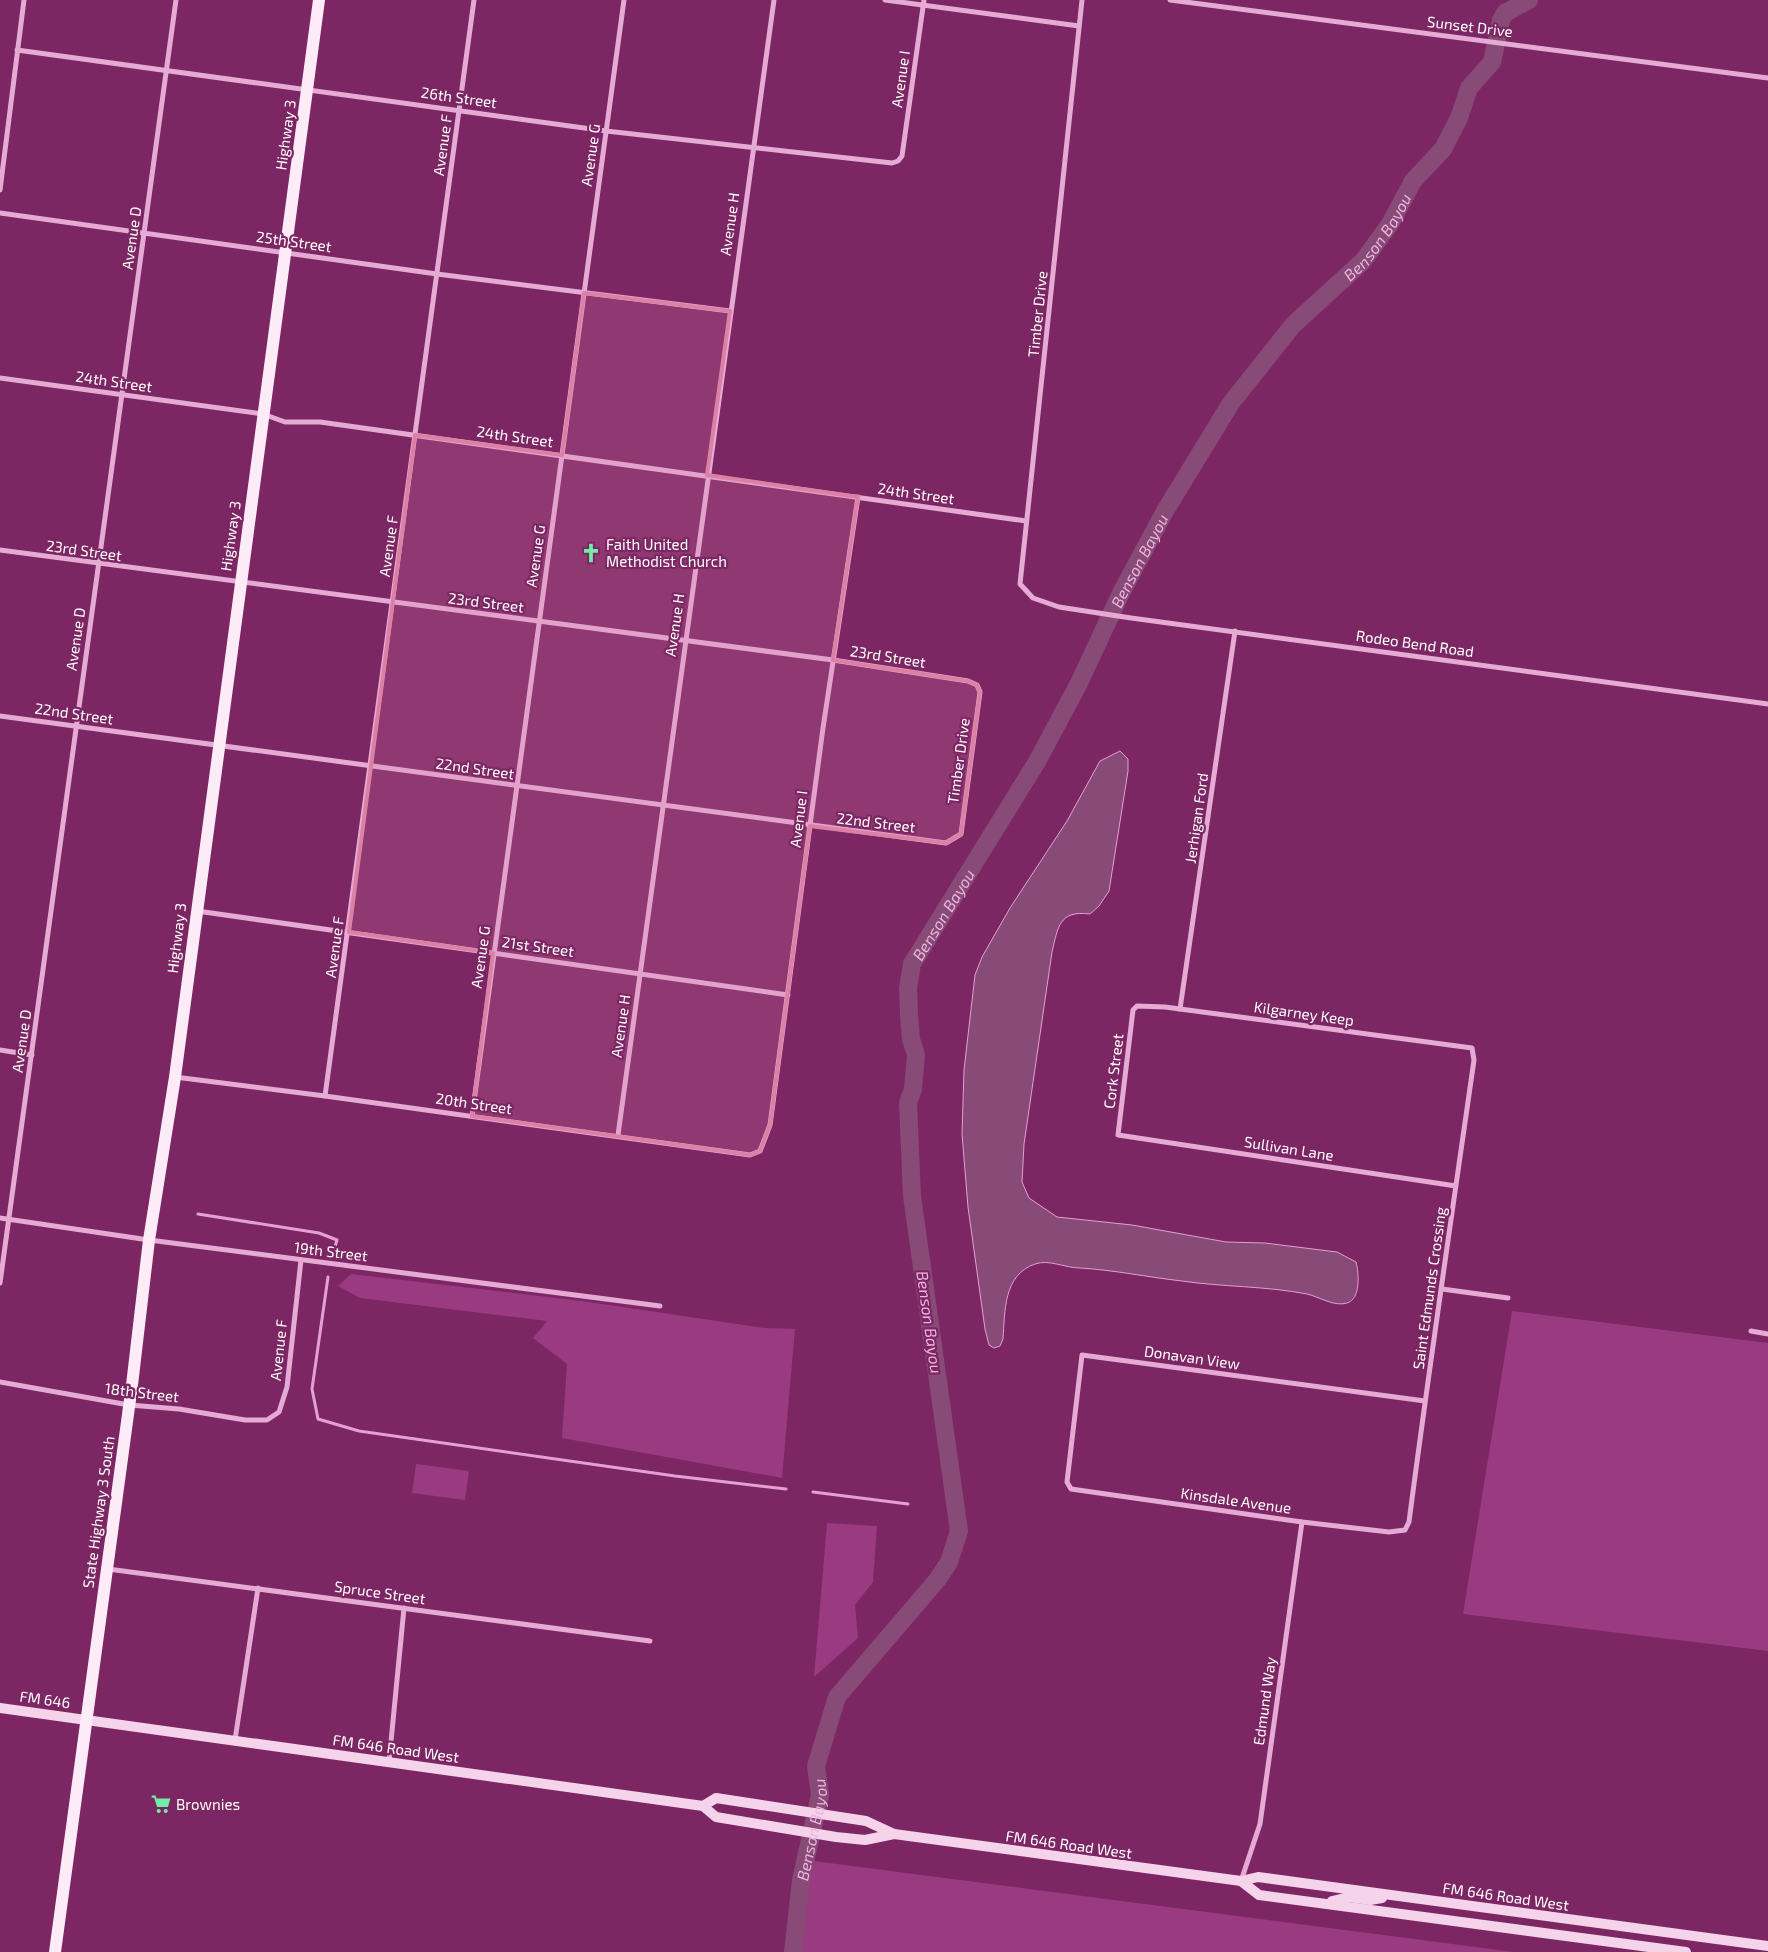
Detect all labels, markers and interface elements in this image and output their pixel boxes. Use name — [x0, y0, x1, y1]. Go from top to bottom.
street label: Sunset Drive — [1426, 12, 1514, 40]
street label: Avenue I — [887, 49, 913, 109]
street label: 26th Street — [420, 83, 498, 111]
street label: Highway 3 — [271, 99, 299, 171]
street label: Avenue F — [429, 113, 455, 177]
street label: Avenue G — [577, 123, 603, 187]
water label: Benson Bayou — [1339, 190, 1414, 284]
street label: Avenue H — [716, 191, 742, 257]
street label: Avenue D — [118, 205, 144, 271]
street label: 25th Street — [255, 227, 333, 255]
street label: Timber Drive — [1024, 270, 1050, 358]
street label: 24th Street — [75, 367, 154, 395]
street label: 24th Street — [476, 422, 555, 450]
street label: 24th Street — [877, 479, 956, 507]
street label: Highway 3 — [216, 500, 244, 572]
water label: Benson Bayou — [1106, 510, 1171, 610]
street label: Avenue F — [375, 514, 401, 578]
street label: Avenue G — [522, 524, 548, 588]
place label: Faith United Methodist Church — [606, 535, 727, 570]
street label: 23rd Street — [45, 536, 123, 564]
church icon: Faith United Methodist Church — [580, 542, 602, 564]
street label: 23rd Street — [447, 588, 525, 616]
street label: Avenue H — [661, 592, 687, 658]
street label: Avenue D — [62, 606, 88, 672]
street label: Rodeo Bend Road — [1355, 626, 1475, 660]
street label: 23rd Street — [849, 641, 927, 671]
street label: 22nd Street — [34, 699, 115, 727]
street label: Timber Drive — [943, 717, 973, 805]
street label: 22nd Street — [435, 754, 516, 782]
street label: Jerhigan Ford — [1181, 772, 1211, 864]
street label: Avenue I — [786, 789, 810, 849]
street label: 22nd Street — [836, 808, 917, 836]
water label: Benson Bayou — [907, 865, 978, 963]
street label: Highway 3 — [163, 902, 189, 974]
street label: Avenue F — [321, 915, 347, 979]
street label: Avenue G — [467, 925, 493, 989]
street label: 21st Street — [501, 932, 576, 960]
street label: Avenue H — [607, 993, 633, 1059]
street label: Kilgarney Keep — [1253, 997, 1355, 1029]
street label: Avenue D — [8, 1008, 34, 1074]
street label: Cork Street — [1099, 1032, 1127, 1110]
street label: 20th Street — [435, 1089, 514, 1117]
street label: Sullivan Lane — [1243, 1132, 1335, 1164]
street label: Saint Edmunds Crossing — [1409, 1205, 1449, 1370]
street label: 19th Street — [293, 1238, 369, 1264]
water label: Benson Bayou — [912, 1269, 947, 1375]
street label: Avenue F — [266, 1318, 290, 1382]
street label: Donavan View — [1143, 1341, 1241, 1373]
street label: 18th Street — [104, 1379, 180, 1406]
street label: State Highway 3 South — [78, 1435, 118, 1589]
street label: Kinsdale Avenue — [1180, 1483, 1292, 1517]
street label: Spruce Street — [333, 1577, 427, 1607]
street label: Edmund Way — [1249, 1655, 1279, 1746]
street label: FM 646 — [19, 1687, 71, 1711]
street label: FM 646 Road West — [332, 1730, 461, 1766]
water label: Benson Bayou — [792, 1778, 830, 1882]
supermarket icon: Brownies — [150, 1793, 172, 1815]
place label: Brownies — [176, 1795, 240, 1813]
street label: FM 646 Road West — [1005, 1826, 1134, 1862]
street label: FM 646 Road West — [1442, 1878, 1571, 1914]

